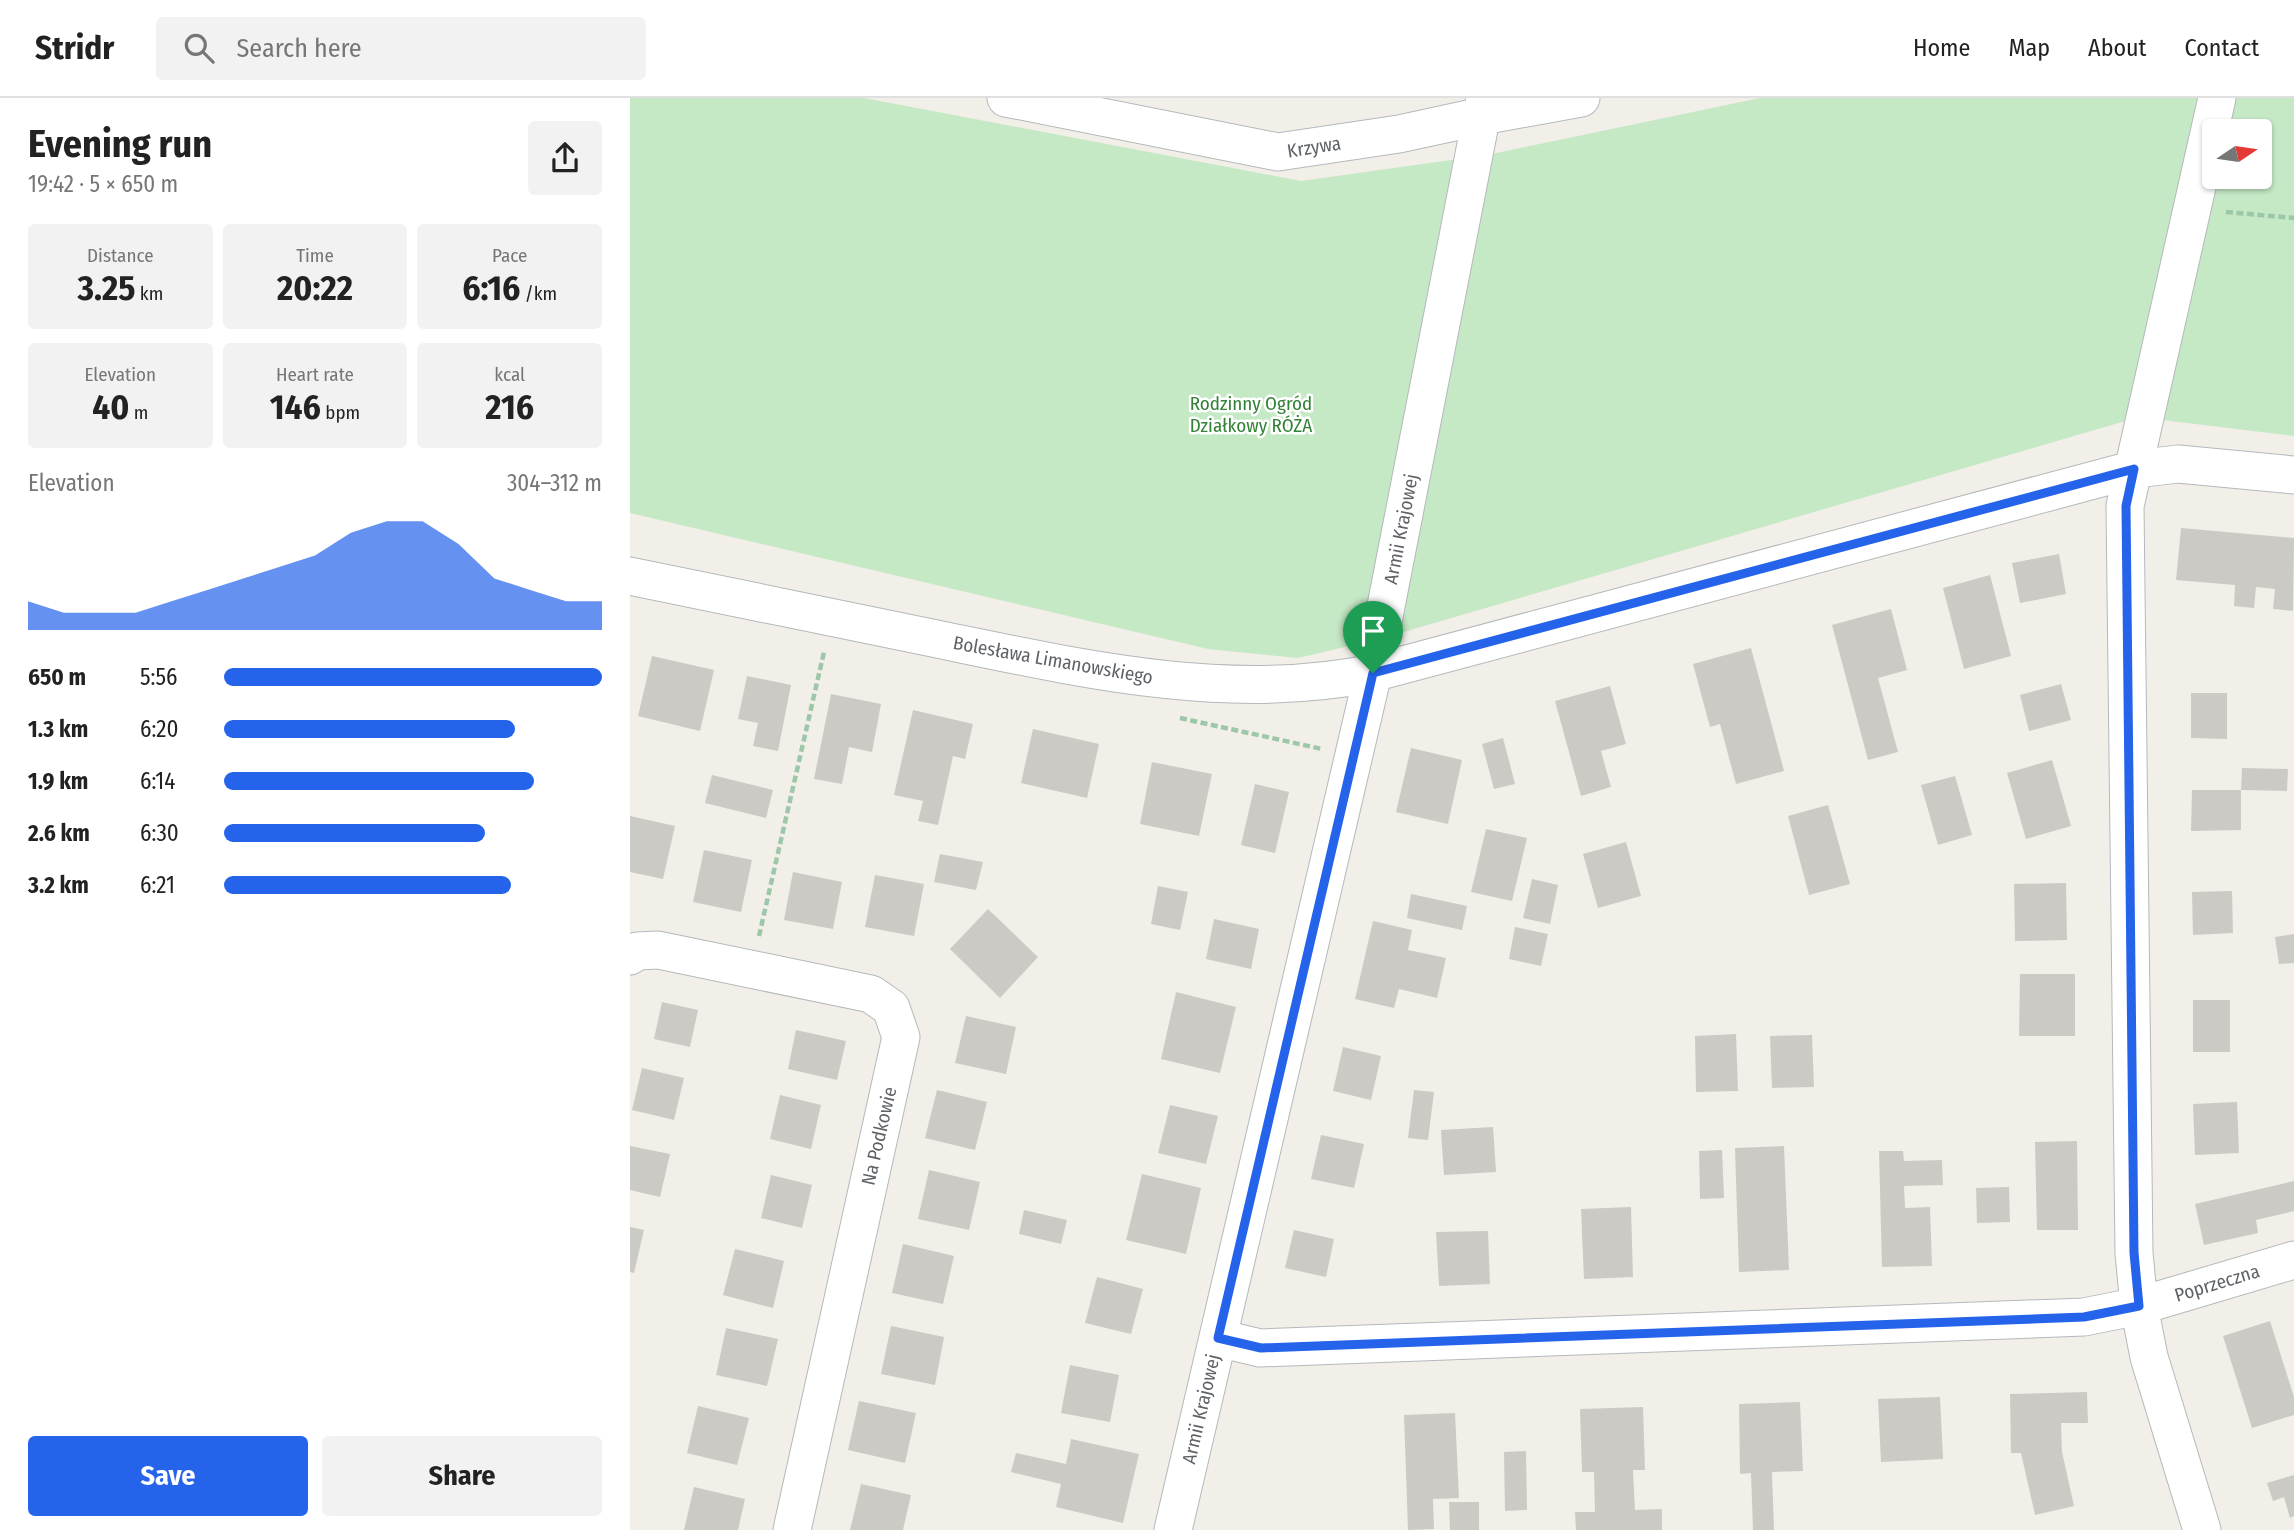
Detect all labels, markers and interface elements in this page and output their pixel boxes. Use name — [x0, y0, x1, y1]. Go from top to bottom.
search box — [156, 17, 646, 80]
text: Stridr — [35, 28, 114, 68]
icon: search — [180, 29, 218, 67]
text: Search here — [236, 33, 362, 64]
text: Home — [1913, 34, 1970, 62]
text: Map — [2008, 34, 2050, 62]
text: About — [2088, 34, 2146, 62]
text: Contact — [2184, 34, 2259, 62]
north arrow — [2202, 119, 2272, 189]
map controls — [2202, 119, 2272, 189]
text: Evening run — [28, 121, 212, 167]
button: share — [528, 121, 602, 195]
street label: Krzywa — [1286, 131, 1342, 163]
text: 19:42 · 5 × 650 m — [28, 170, 178, 198]
text: Distance — [87, 244, 154, 267]
text: Time — [296, 244, 334, 267]
text: Pace — [492, 244, 527, 267]
text: 3.25 — [77, 267, 135, 309]
text: 20:22 — [277, 267, 353, 309]
text: 6:16 — [462, 267, 520, 309]
text: km — [135, 282, 163, 305]
text: /km — [520, 282, 557, 305]
text: Elevation — [85, 363, 156, 386]
text: Heart rate — [276, 363, 354, 386]
text: kcal — [494, 363, 525, 386]
text: 40 — [92, 386, 129, 428]
text: 146 — [270, 386, 321, 428]
text: 216 — [485, 386, 534, 428]
park label: Rodzinny Ogród Działkowy RÓŻA — [1190, 392, 1312, 437]
text: m — [129, 401, 148, 424]
text: bpm — [321, 401, 360, 424]
text: Elevation — [28, 469, 115, 497]
text: 304–312 m — [507, 469, 602, 497]
street label: Armii Krajowej — [1379, 472, 1423, 586]
pin — [1343, 601, 1403, 673]
icon: arrive — [1354, 612, 1392, 650]
street label: Bolesława Limanowskiego — [951, 631, 1155, 689]
text: 650 m — [28, 663, 86, 691]
text: 5:56 — [140, 663, 178, 691]
text: 1.3 km — [28, 715, 88, 743]
text: 6:20 — [140, 715, 178, 743]
text: 1.9 km — [28, 767, 88, 795]
text: 6:14 — [140, 767, 175, 795]
text: 2.6 km — [28, 819, 90, 847]
text: 6:30 — [140, 819, 179, 847]
text: 3.2 km — [28, 871, 89, 899]
text: 6:21 — [140, 871, 175, 899]
street label: Na Podkowie — [857, 1085, 901, 1187]
street label: Poprzeczna — [2172, 1259, 2262, 1307]
street label: Armii Krajowej — [1177, 1352, 1225, 1466]
button: Save — [28, 1436, 308, 1516]
button: Share — [322, 1436, 602, 1516]

